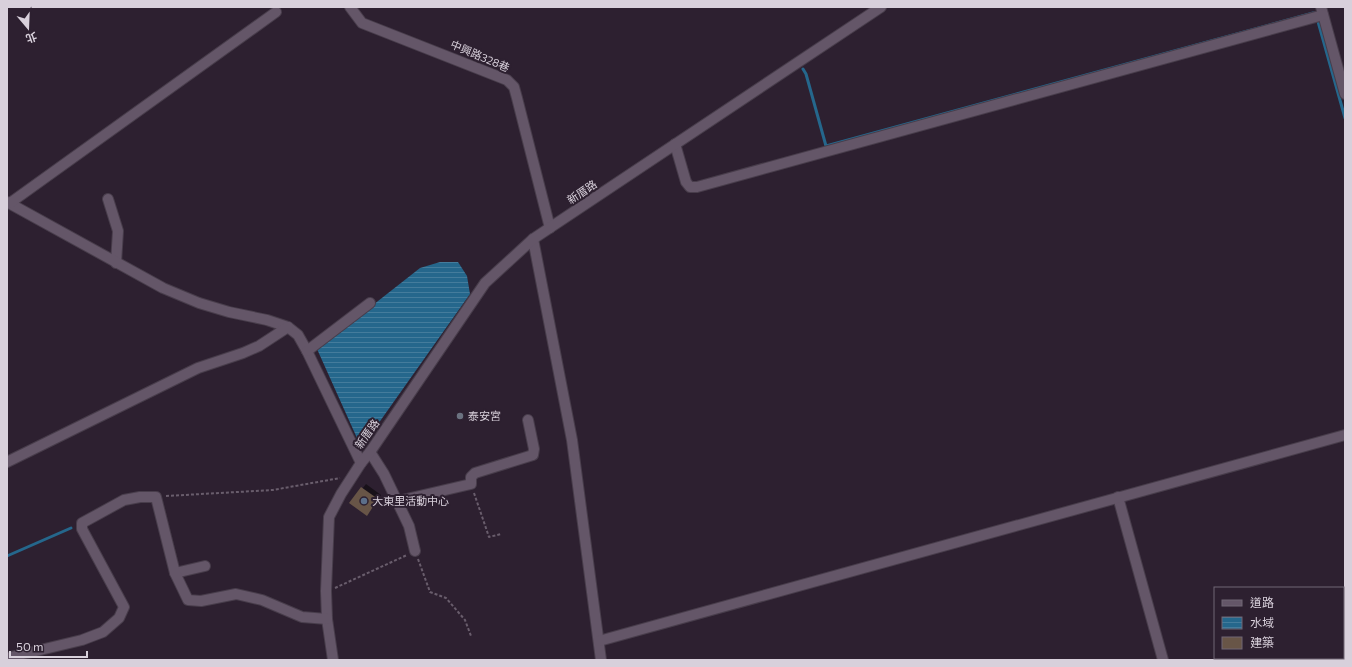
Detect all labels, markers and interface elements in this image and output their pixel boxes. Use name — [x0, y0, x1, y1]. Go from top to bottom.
north arrow — [8, 8, 48, 48]
text: 北 — [24, 30, 39, 46]
street label: 中興路328巷 — [449, 37, 512, 74]
street label: 新厝路 — [564, 177, 599, 206]
place label: 泰安宮 — [468, 409, 501, 422]
marker: 泰安宮 — [455, 411, 465, 421]
street label: 新厝路 — [352, 416, 381, 451]
place label: 大東里活動中心 — [372, 494, 449, 507]
marker: 大東里活動中心 — [359, 496, 369, 506]
legend — [1214, 587, 1344, 659]
text: 道路 — [1250, 595, 1274, 609]
text: 水域 — [1250, 615, 1274, 629]
scale bar — [10, 633, 87, 659]
text: 建築 — [1250, 635, 1274, 649]
text: 50 m — [16, 639, 44, 653]

